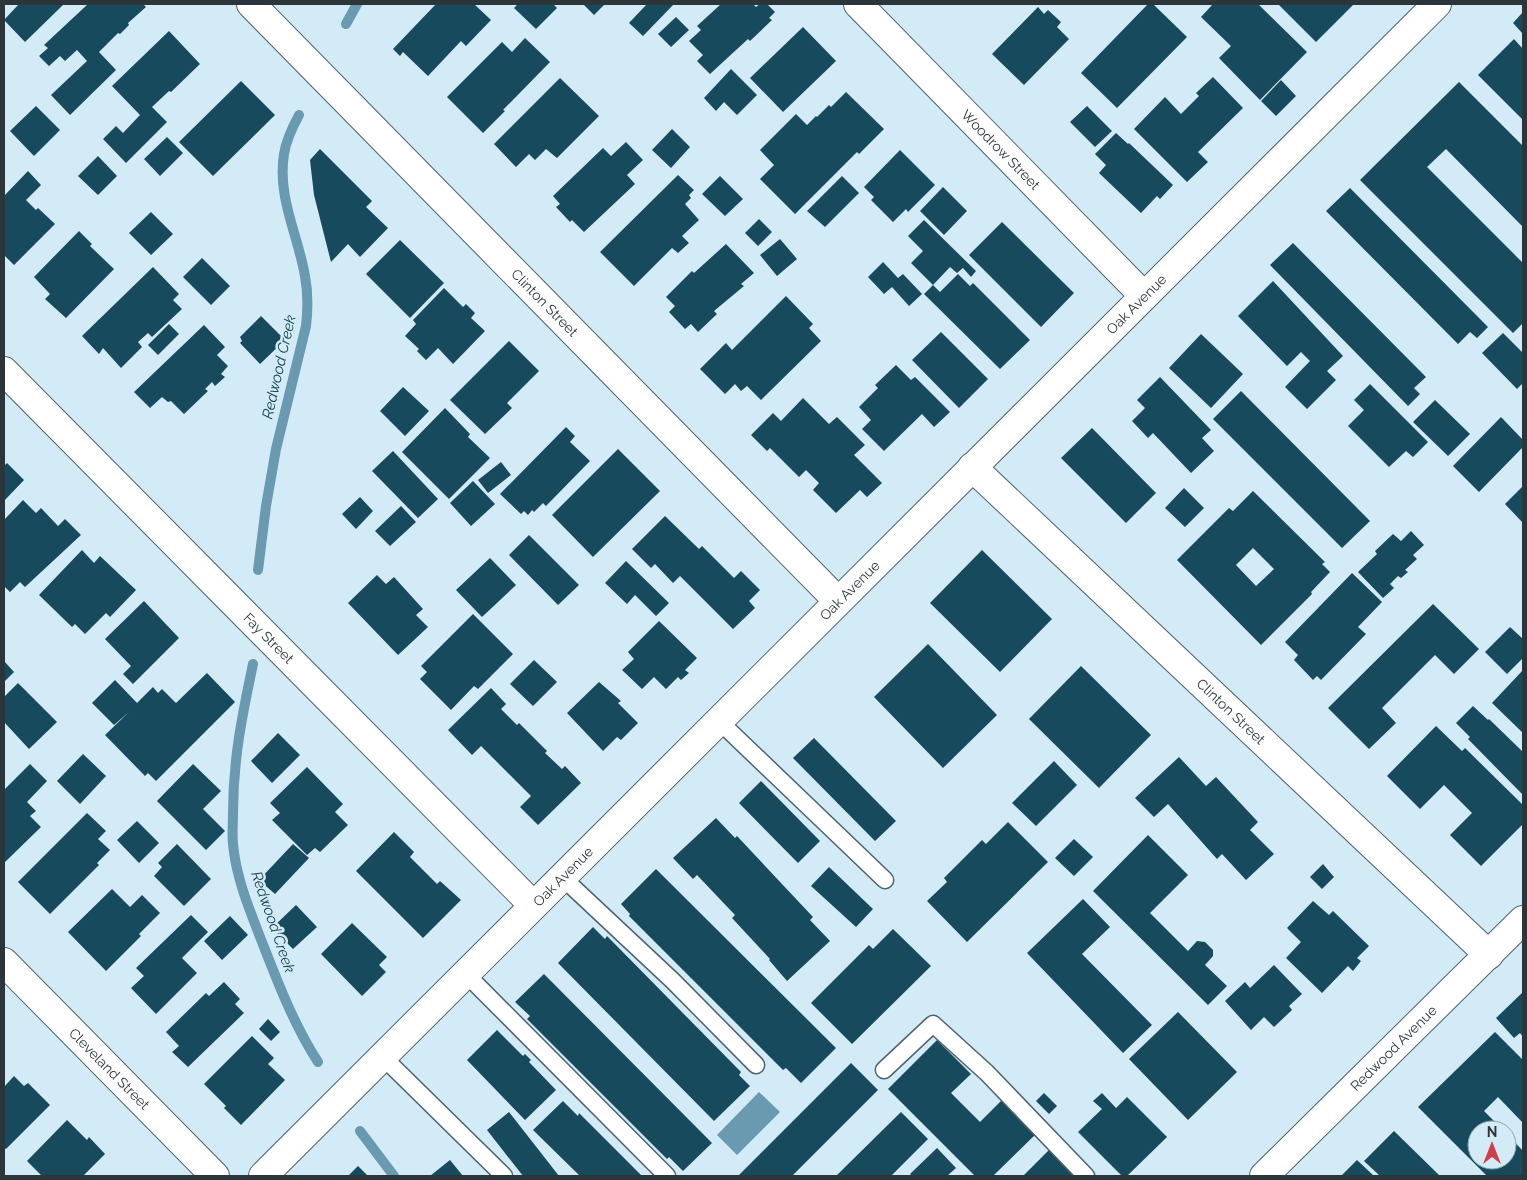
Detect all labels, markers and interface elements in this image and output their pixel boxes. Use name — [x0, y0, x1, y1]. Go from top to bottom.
street label: Woodrow Street — [958, 107, 1044, 193]
street label: Clinton Street — [508, 266, 582, 340]
street label: Oak Avenue — [1103, 271, 1170, 337]
water label: Redwood Creek — [258, 313, 300, 421]
street label: Oak Avenue — [816, 557, 883, 623]
street label: Fay Street — [240, 610, 297, 667]
street label: Clinton Street — [1193, 675, 1269, 748]
street label: Oak Avenue — [530, 843, 596, 910]
water label: Redwood Creek — [247, 869, 299, 975]
street label: Redwood Avenue — [1347, 1002, 1440, 1094]
street label: Cleveland Street — [66, 1025, 153, 1113]
north arrow — [1467, 1120, 1517, 1170]
text: N — [1487, 1124, 1497, 1140]

